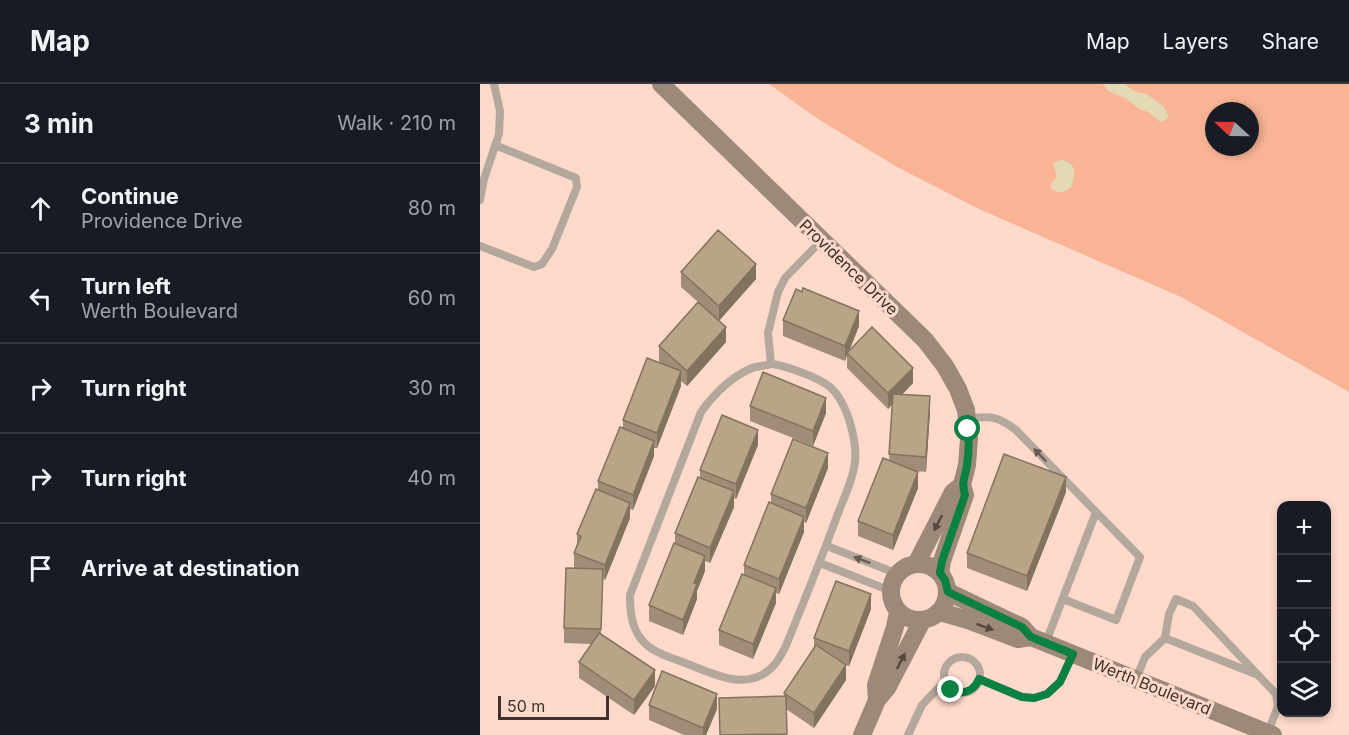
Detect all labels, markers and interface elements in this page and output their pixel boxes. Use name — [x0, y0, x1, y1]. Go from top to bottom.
text: Map — [30, 24, 90, 58]
text: Map — [1086, 29, 1130, 54]
text: Layers — [1163, 29, 1229, 54]
text: Share — [1262, 29, 1319, 54]
north arrow — [1205, 102, 1259, 156]
text: 3 min — [24, 108, 94, 139]
text: Walk · 210 m — [337, 111, 456, 135]
text: Continue — [81, 183, 179, 209]
icon: ahead — [24, 192, 57, 225]
text: 80 m — [408, 196, 456, 220]
text: Providence Drive — [81, 209, 243, 233]
street label: Providence Drive — [796, 215, 902, 319]
text: Turn left — [81, 273, 171, 299]
icon: left — [24, 282, 57, 315]
text: 60 m — [408, 286, 456, 310]
text: Werth Boulevard — [81, 299, 238, 323]
icon: right — [24, 372, 57, 405]
text: Turn right — [81, 375, 187, 401]
text: 30 m — [408, 376, 456, 400]
route start — [954, 415, 980, 441]
one-way arrow — [1034, 448, 1048, 462]
icon: right — [24, 462, 57, 495]
text: Turn right — [81, 465, 187, 491]
text: 40 m — [407, 466, 456, 490]
map controls — [1277, 501, 1331, 717]
button: + — [1277, 501, 1331, 555]
one-way arrow — [933, 515, 943, 532]
icon: arrive — [24, 552, 57, 585]
text: Arrive at destination — [81, 555, 300, 581]
one-way arrow — [853, 555, 871, 564]
button: − — [1277, 555, 1331, 609]
button: locate — [1277, 609, 1331, 663]
one-way arrow — [976, 622, 994, 632]
one-way arrow — [896, 653, 906, 670]
street label: Werth Boulevard — [1090, 653, 1214, 719]
button: layers — [1277, 663, 1331, 717]
route end — [937, 676, 963, 702]
scale bar — [498, 693, 609, 720]
text: 50 m — [507, 696, 545, 716]

